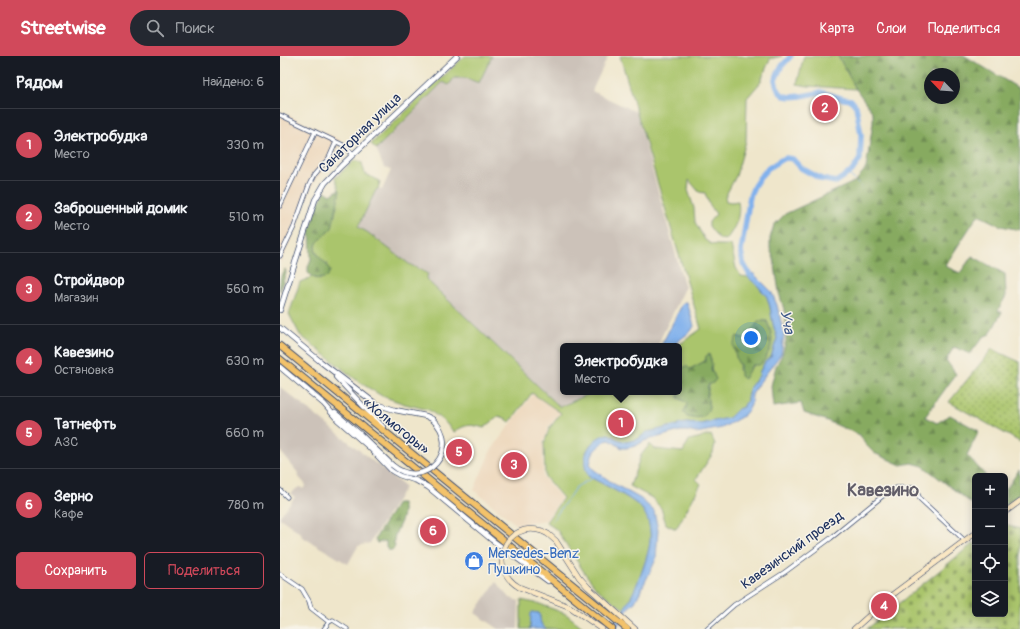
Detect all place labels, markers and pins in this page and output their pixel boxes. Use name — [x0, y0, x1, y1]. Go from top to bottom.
pin: 2 — [812, 93, 838, 123]
pin: 1 — [608, 408, 634, 438]
pin: 5 — [446, 437, 472, 467]
pin: 3 — [501, 450, 527, 480]
pin: 6 — [420, 516, 446, 546]
place label: Mersedes-Benz Пушкино — [488, 545, 579, 578]
shop icon: Mersedes-Benz Пушкино — [463, 550, 485, 572]
pin: 4 — [871, 591, 897, 621]

